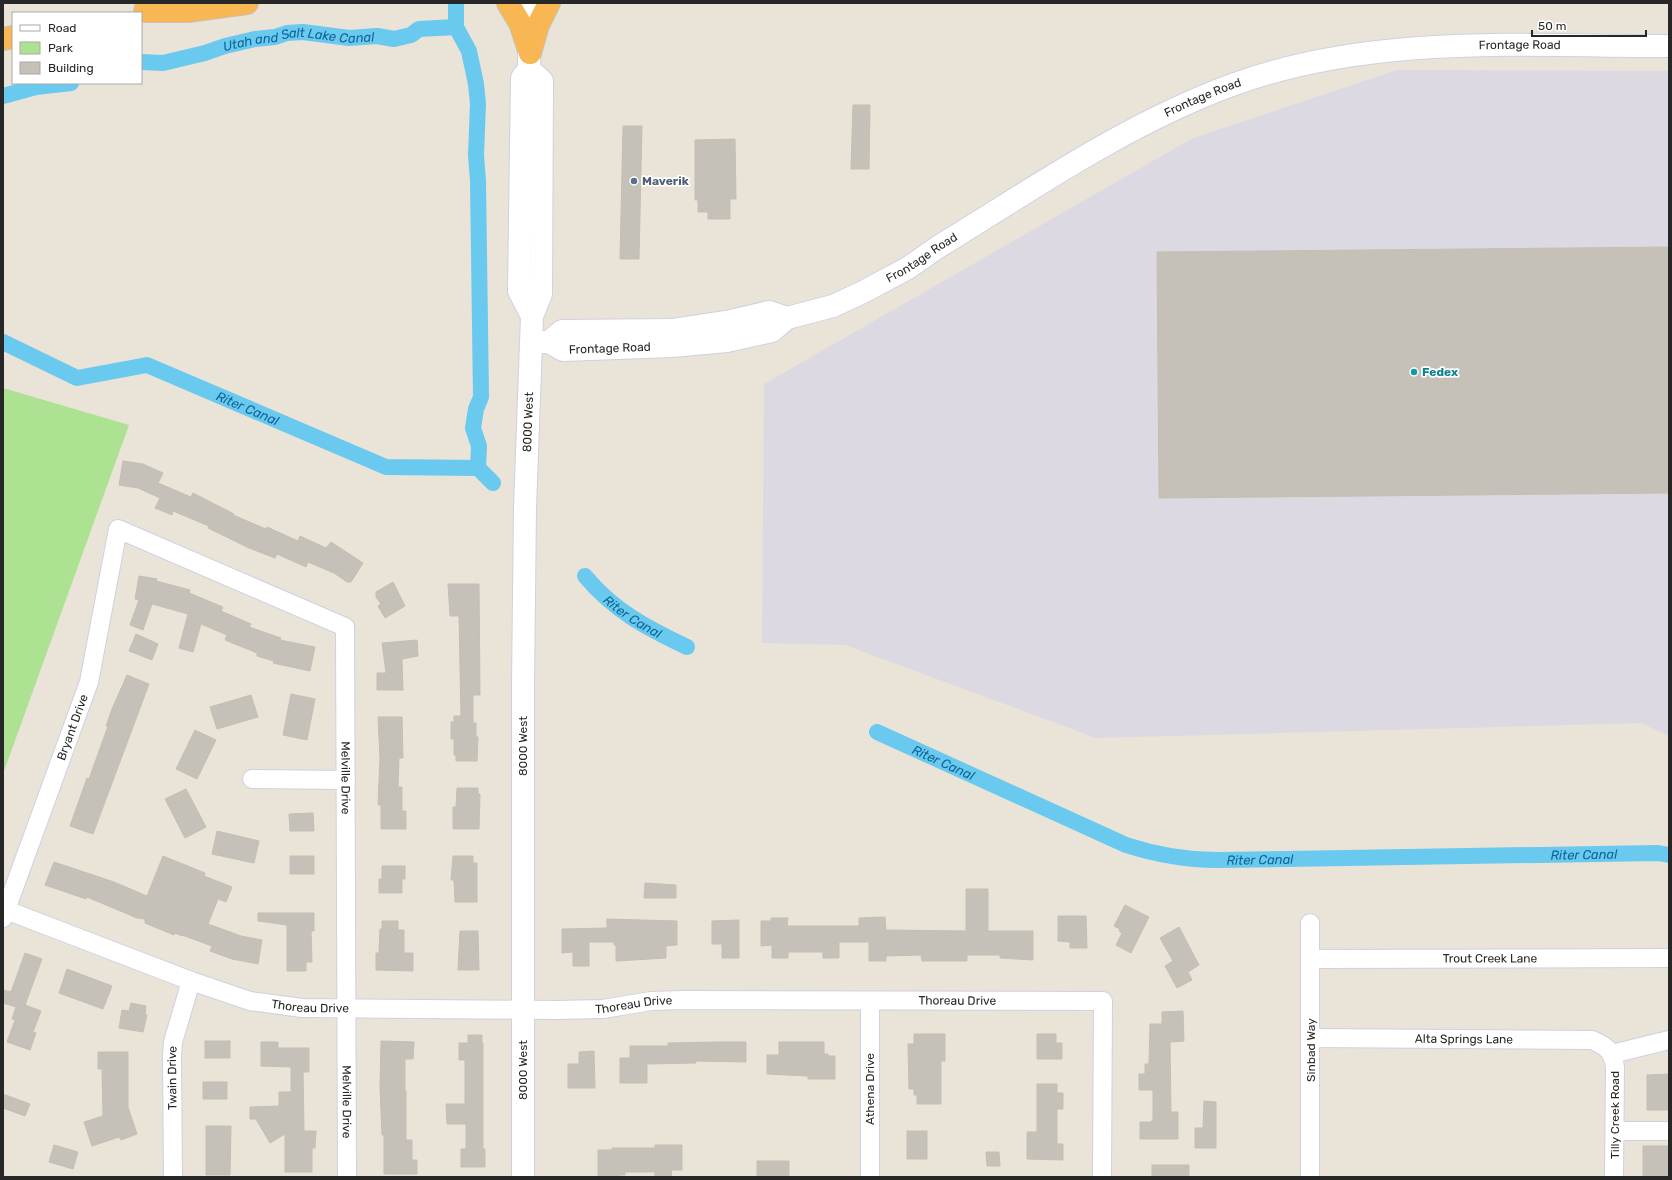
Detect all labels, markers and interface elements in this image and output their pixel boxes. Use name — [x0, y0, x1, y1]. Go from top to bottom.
legend — [12, 12, 142, 84]
scale bar — [1532, 12, 1646, 38]
text: 50 m — [1538, 19, 1566, 33]
text: Road — [48, 21, 76, 35]
water label: Utah and Salt Lake Canal — [221, 25, 376, 54]
street label: Frontage Road — [1479, 38, 1561, 52]
text: Park — [48, 41, 74, 55]
text: Building — [48, 61, 94, 75]
street label: Frontage Road — [1162, 75, 1243, 120]
place label: Maverik — [642, 174, 689, 188]
marker: Maverik — [629, 176, 639, 186]
street label: Frontage Road — [884, 230, 960, 285]
street label: Frontage Road — [569, 340, 651, 357]
place label: Fedex — [1422, 365, 1458, 379]
marker: Fedex — [1409, 367, 1419, 377]
water label: Riter Canal — [214, 388, 282, 429]
street label: 8000 West — [520, 391, 536, 452]
water label: Riter Canal — [600, 592, 665, 642]
street label: Bryant Drive — [54, 692, 91, 762]
street label: 8000 West — [516, 716, 530, 776]
street label: Melville Drive — [338, 741, 353, 815]
water label: Riter Canal — [910, 742, 978, 784]
water label: Riter Canal — [1550, 847, 1618, 863]
water label: Riter Canal — [1226, 852, 1294, 868]
street label: Trout Creek Lane — [1443, 951, 1538, 966]
street label: Thoreau Drive — [595, 993, 673, 1016]
street label: Thoreau Drive — [918, 994, 997, 1008]
street label: Thoreau Drive — [270, 997, 349, 1015]
street label: Sinbad Way — [1304, 1018, 1318, 1082]
street label: Alta Springs Lane — [1415, 1032, 1513, 1046]
street label: 8000 West — [516, 1040, 530, 1100]
street label: Twain Drive — [165, 1045, 180, 1110]
street label: Athena Drive — [863, 1053, 877, 1125]
street label: Melville Drive — [340, 1065, 354, 1139]
street label: Tilly Creek Road — [1608, 1071, 1622, 1159]

